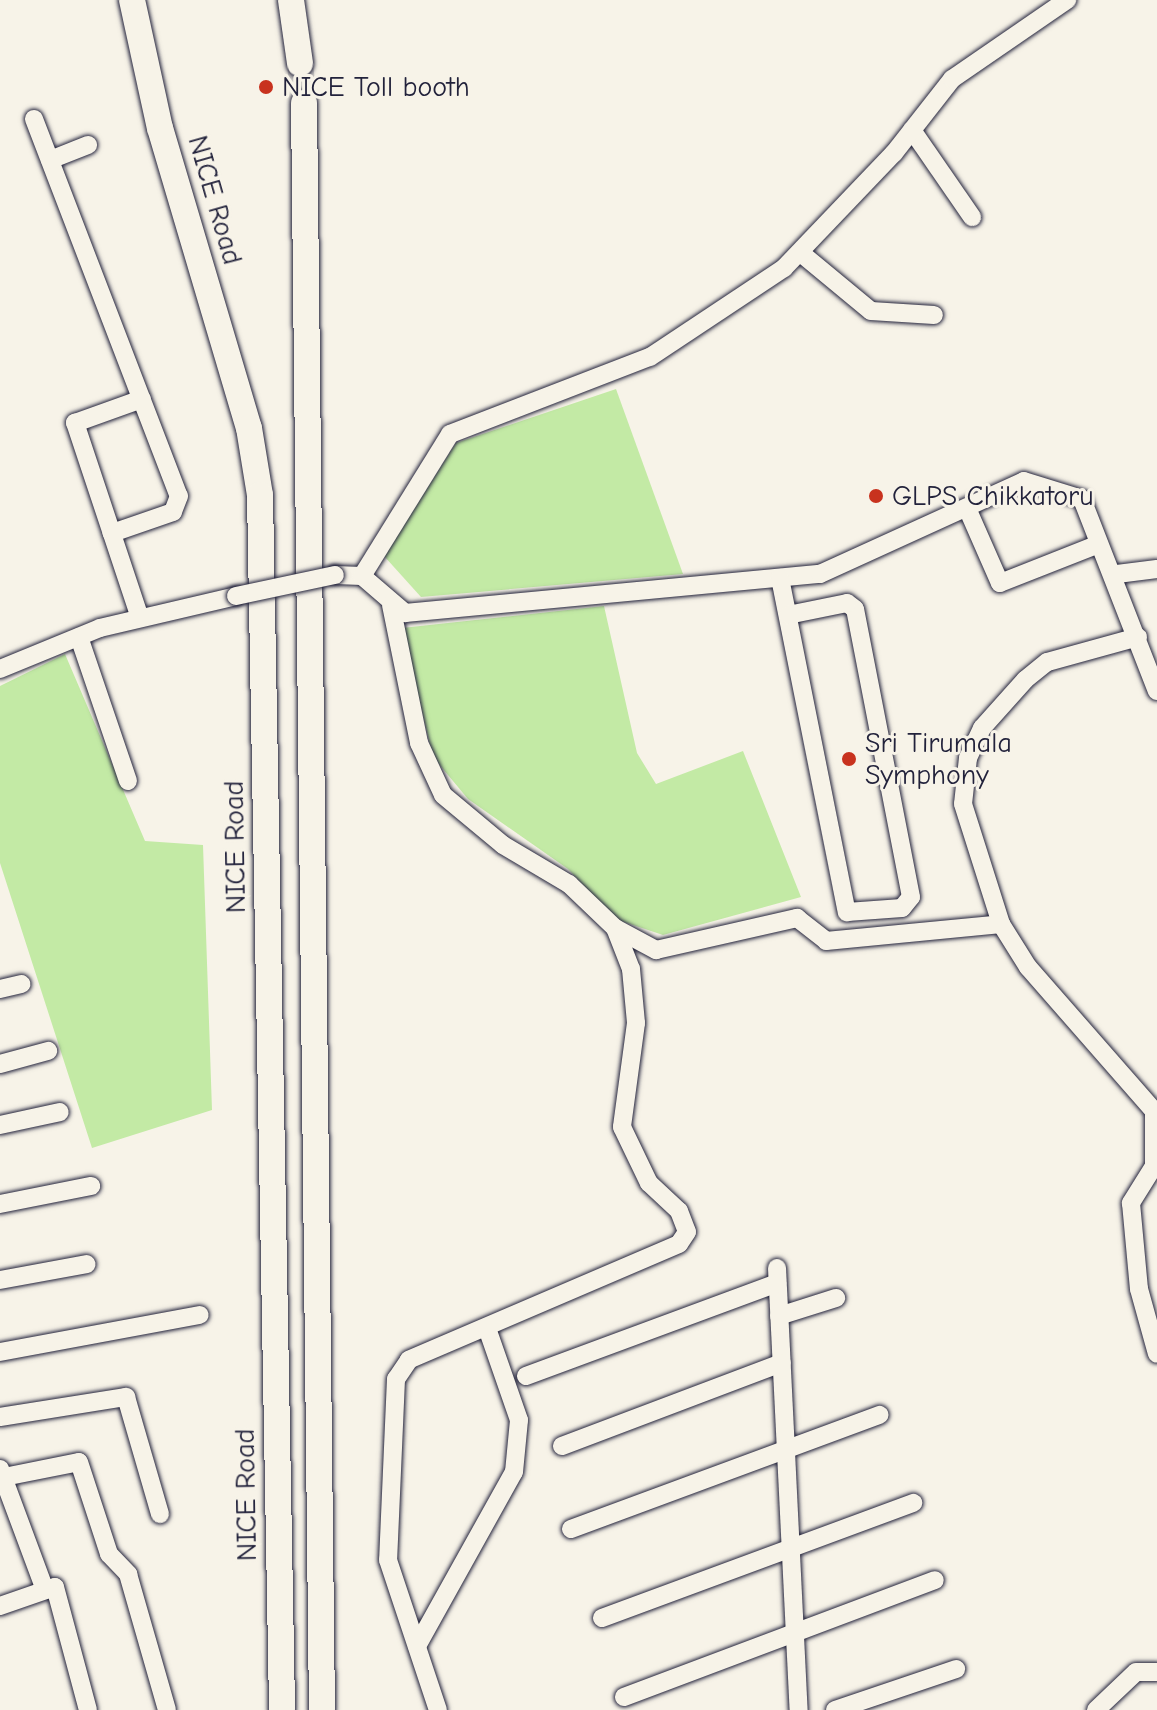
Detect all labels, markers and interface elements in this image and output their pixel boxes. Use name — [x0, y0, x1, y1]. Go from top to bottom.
place label: NICE Toll booth — [282, 70, 470, 104]
marker: NICE Toll booth — [257, 78, 275, 96]
street label: NICE Road — [181, 132, 249, 268]
place label: GLPS Chikkatoru — [892, 479, 1093, 513]
marker: GLPS Chikkatoru — [867, 487, 885, 505]
place label: Sri Tirumala Symphony — [865, 726, 1012, 792]
marker: Sri Tirumala Symphony — [840, 750, 858, 768]
street label: NICE Road — [217, 780, 253, 914]
street label: NICE Road — [228, 1428, 264, 1562]

